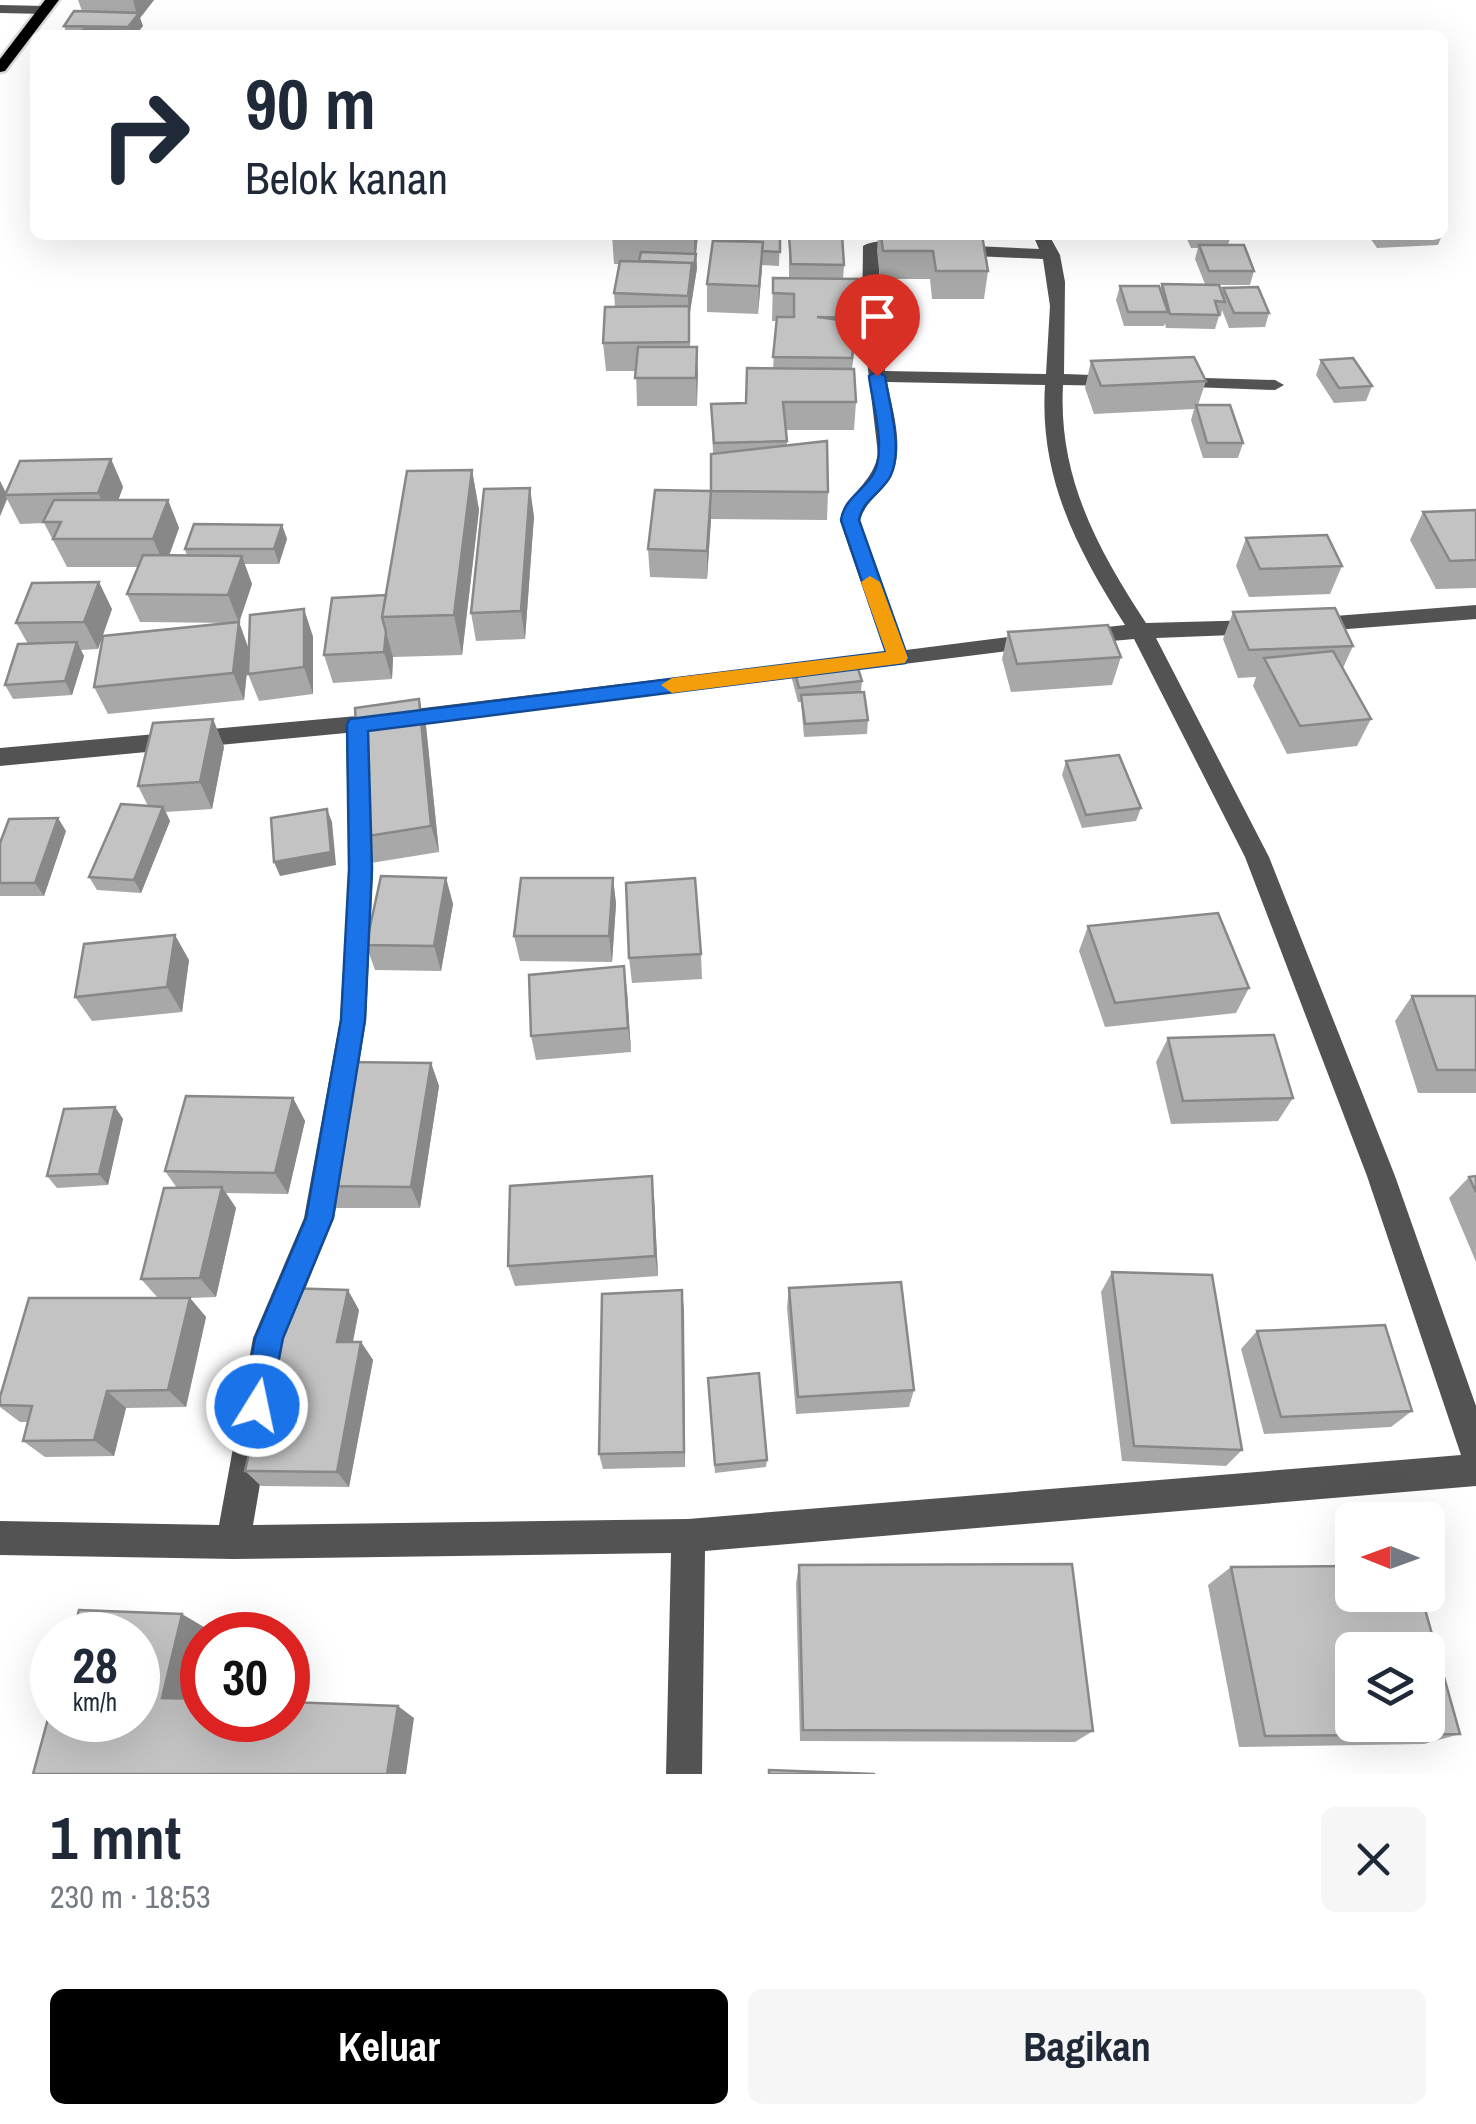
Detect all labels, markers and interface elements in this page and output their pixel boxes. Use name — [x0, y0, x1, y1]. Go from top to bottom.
text: 90 m — [245, 57, 376, 151]
icon: right — [80, 70, 210, 200]
text: Belok kanan — [245, 147, 448, 208]
pin — [835, 274, 920, 377]
icon: arrive — [850, 289, 905, 344]
position arrow — [205, 1354, 309, 1458]
north arrow — [1335, 1502, 1445, 1612]
map controls — [1335, 1502, 1445, 1742]
speed limit sign: 30 — [180, 1612, 310, 1742]
text: 28 — [72, 1631, 118, 1699]
button: layers — [1335, 1632, 1445, 1742]
text: km/h — [73, 1685, 117, 1719]
text: 1 mnt — [50, 1797, 181, 1878]
button: close — [1321, 1807, 1426, 1912]
text: 230 m · 18:53 — [50, 1875, 210, 1918]
button: Keluar — [50, 1989, 728, 2104]
button: Bagikan — [748, 1989, 1426, 2104]

